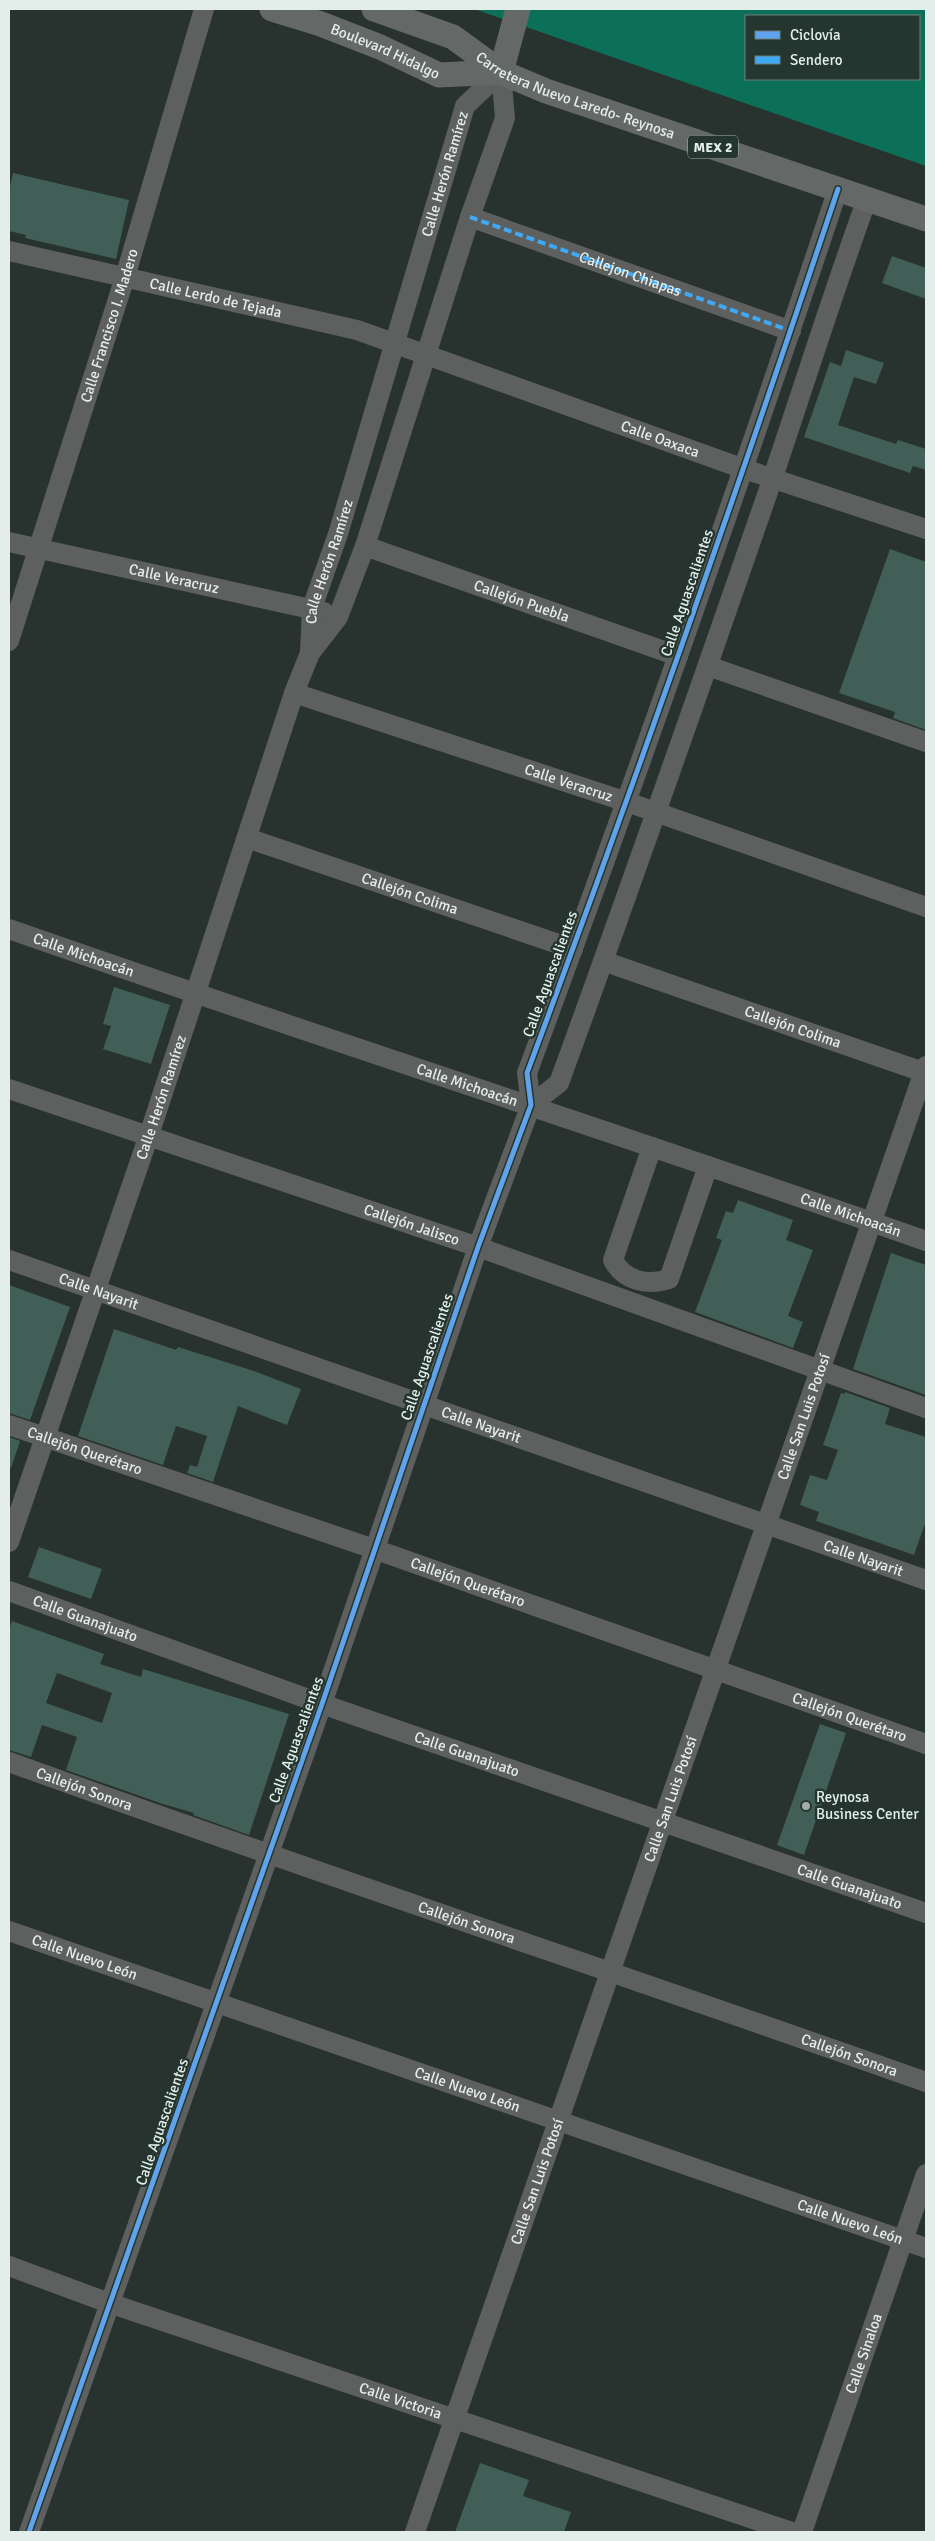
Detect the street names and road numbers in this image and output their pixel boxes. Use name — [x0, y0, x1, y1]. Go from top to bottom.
street label: Boulevard Hidalgo — [328, 20, 443, 83]
street label: Carretera Nuevo Laredo- Reynosa — [472, 48, 677, 143]
street label: Calle Herón Ramírez — [418, 109, 472, 239]
road number: MEX 2 — [688, 136, 738, 158]
street label: Calle Francisco I. Madero — [77, 246, 142, 405]
street label: Callejon Chiapas — [577, 247, 684, 300]
street label: Calle Lerdo de Tejada — [148, 274, 284, 322]
street label: Calle Oaxaca — [618, 417, 702, 461]
street label: Calle Herón Ramírez — [302, 497, 357, 625]
street label: Calle Aguascalientes — [657, 527, 717, 659]
street label: Calle Veracruz — [127, 560, 221, 597]
street label: Callejón Puebla — [471, 576, 572, 626]
street label: Calle Veracruz — [522, 760, 615, 806]
street label: Callejón Colima — [359, 869, 460, 918]
street label: Calle Aguascalientes — [519, 908, 581, 1040]
street label: Calle Michoacán — [31, 929, 136, 981]
street label: Callejón Colima — [742, 1002, 844, 1052]
street label: Calle Herón Ramírez — [132, 1032, 190, 1162]
street label: Calle Michoacán — [414, 1060, 520, 1110]
street label: Calle Michoacán — [798, 1189, 904, 1241]
street label: Callejón Jalisco — [362, 1200, 462, 1249]
street label: Calle Nayarit — [57, 1269, 141, 1313]
street label: Calle Aguascalientes — [397, 1291, 457, 1423]
street label: Calle San Luis Potosí — [773, 1351, 834, 1482]
street label: Calle Nayarit — [439, 1403, 523, 1447]
street label: Callejón Querétaro — [25, 1423, 145, 1479]
street label: Calle Nayarit — [821, 1536, 906, 1580]
street label: Callejón Querétaro — [408, 1554, 528, 1611]
street label: Calle Guanajuato — [30, 1591, 140, 1646]
street label: Calle Aguascalientes — [265, 1674, 327, 1806]
street label: Callejón Querétaro — [790, 1689, 910, 1746]
street label: Calle Guanajuato — [412, 1728, 522, 1781]
street label: Calle San Luis Potosí — [640, 1734, 701, 1865]
street label: Callejón Sonora — [34, 1763, 135, 1815]
street label: Calle Guanajuato — [795, 1860, 905, 1913]
street label: Callejón Sonora — [416, 1898, 517, 1948]
street label: Calle Nuevo León — [30, 1931, 140, 1984]
street label: Callejón Sonora — [799, 2030, 900, 2080]
street label: Calle Aguascalientes — [132, 2056, 192, 2188]
street label: Calle Nuevo León — [412, 2063, 522, 2116]
street label: Calle San Luis Potosí — [507, 2116, 567, 2247]
street label: Calle Nuevo León — [795, 2195, 905, 2248]
street label: Calle Sinaloa — [842, 2311, 886, 2396]
street label: Calle Victoria — [357, 2378, 444, 2423]

